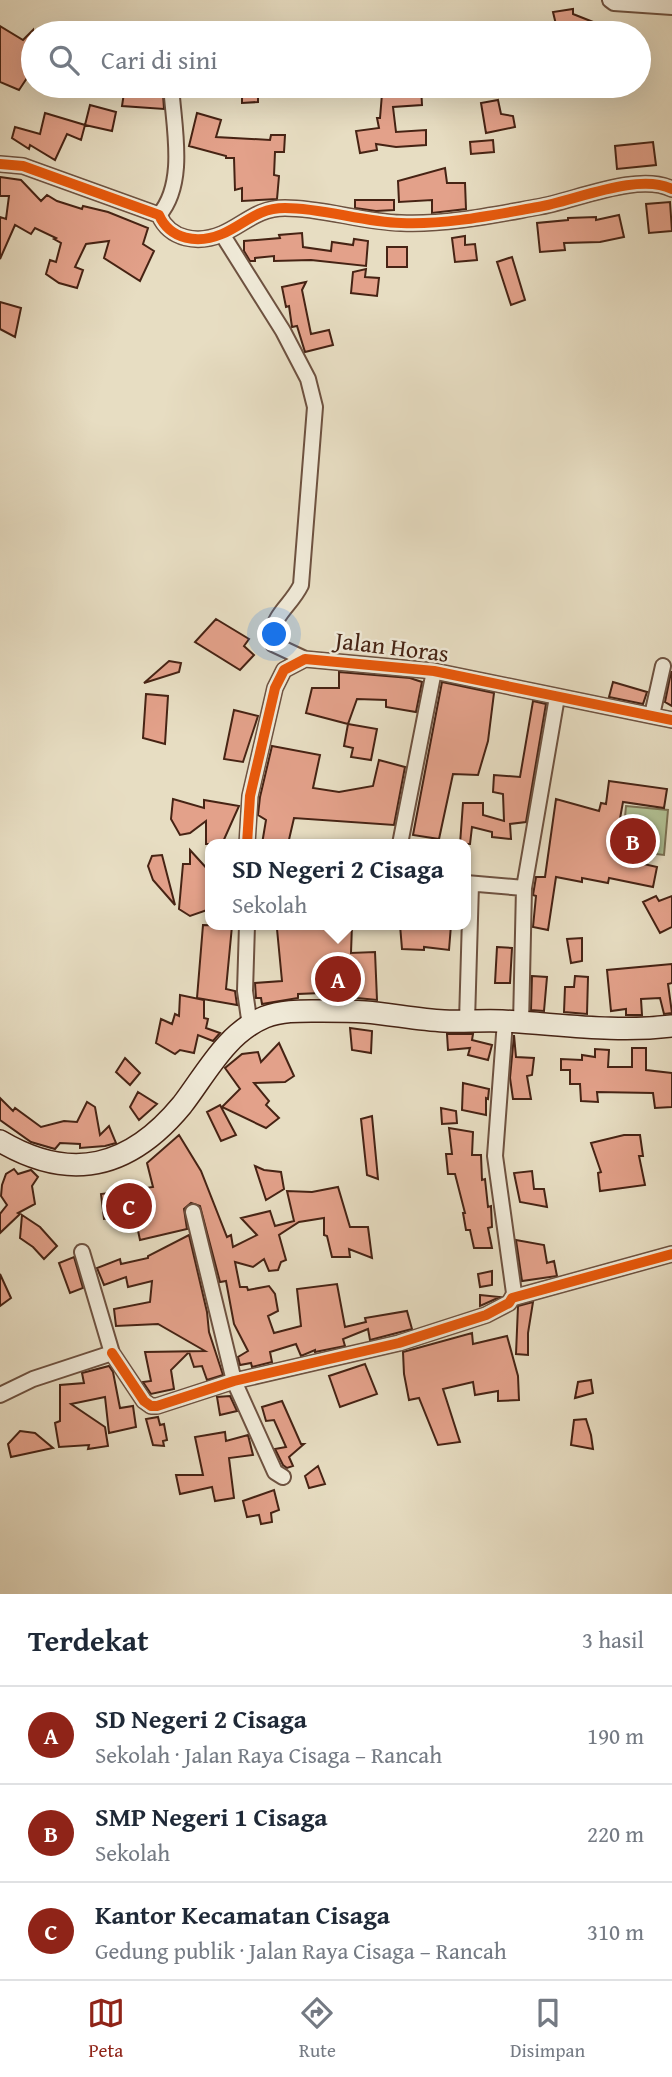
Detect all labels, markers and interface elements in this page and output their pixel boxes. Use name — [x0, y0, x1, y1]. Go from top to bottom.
search box — [21, 21, 651, 98]
text: Cari di sini — [101, 40, 218, 79]
icon: search — [45, 41, 83, 79]
your location — [257, 617, 291, 651]
street label: Jalan Horas — [330, 622, 451, 671]
pin: B — [610, 815, 656, 867]
popup — [205, 839, 471, 930]
text: SD Negeri 2 Cisaga — [232, 849, 444, 888]
text: Sekolah — [232, 888, 307, 921]
pin: A — [315, 953, 361, 1005]
pin: C — [106, 1180, 152, 1232]
text: Terdekat — [28, 1618, 148, 1662]
text: 3 hasil — [582, 1623, 644, 1656]
text: SD Negeri 2 Cisaga — [95, 1699, 307, 1738]
text: A — [44, 1719, 58, 1752]
text: 190 m — [587, 1719, 644, 1752]
text: Sekolah · Jalan Raya Cisaga – Rancah — [95, 1738, 442, 1771]
text: SMP Negeri 1 Cisaga — [95, 1797, 328, 1836]
text: B — [44, 1817, 58, 1850]
text: 220 m — [587, 1817, 644, 1850]
text: Sekolah — [95, 1836, 170, 1869]
text: Kantor Kecamatan Cisaga — [95, 1895, 390, 1934]
text: C — [44, 1915, 58, 1948]
text: 310 m — [587, 1915, 644, 1948]
text: Gedung publik · Jalan Raya Cisaga – Rancah — [95, 1934, 507, 1967]
tab: Peta — [87, 1994, 125, 2064]
tab: Rute — [298, 1994, 336, 2064]
tab: Disimpan — [510, 1994, 585, 2064]

